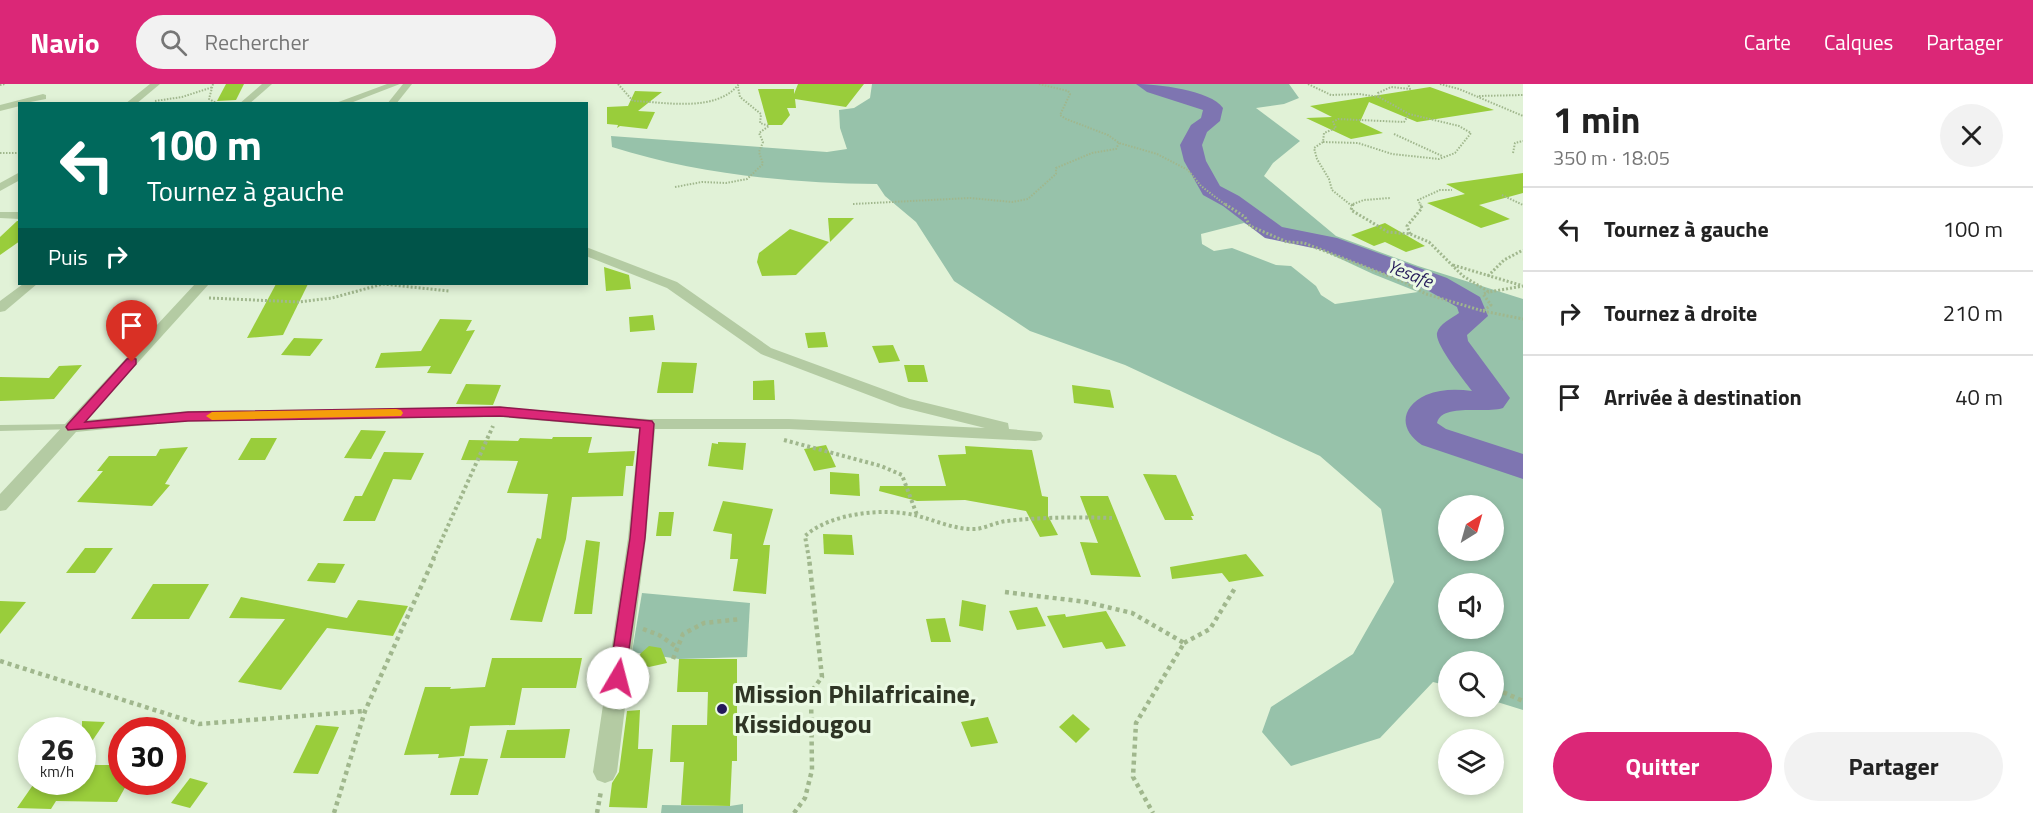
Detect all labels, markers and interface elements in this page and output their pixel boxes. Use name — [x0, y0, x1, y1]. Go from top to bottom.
search box — [136, 15, 556, 69]
text: Navio — [30, 21, 100, 64]
text: Rechercher — [205, 25, 309, 59]
icon: search — [157, 26, 190, 59]
text: Carte — [1744, 26, 1791, 58]
text: Calques — [1824, 26, 1893, 58]
text: Partager — [1926, 26, 2003, 58]
text: 1 min — [1553, 92, 1640, 147]
button: close — [1940, 104, 2003, 167]
text: 100 m — [147, 112, 262, 176]
icon: left — [48, 126, 126, 204]
text: 350 m · 18:05 — [1553, 142, 1670, 173]
text: Tournez à gauche — [147, 170, 344, 211]
text: Tournez à gauche — [1604, 212, 1769, 246]
text: 100 m — [1943, 212, 2003, 246]
icon: left — [1553, 213, 1586, 246]
text: Puis — [48, 240, 88, 274]
icon: right — [100, 240, 133, 273]
water label: Yesafe — [1384, 253, 1438, 295]
text: Tournez à droite — [1604, 296, 1757, 330]
text: 210 m — [1943, 296, 2003, 330]
icon: right — [1553, 297, 1586, 330]
pin — [106, 300, 157, 362]
icon: arrive — [115, 309, 148, 342]
text: Arrivée à destination — [1604, 380, 1802, 414]
text: 40 m — [1955, 380, 2003, 414]
icon: arrive — [1553, 381, 1586, 414]
north arrow — [1438, 495, 1504, 561]
map controls — [1438, 495, 1504, 795]
button: sound — [1438, 573, 1504, 639]
position arrow — [586, 646, 650, 710]
button: search — [1438, 651, 1504, 717]
place label: Mission Philafricaine, Kissidougou — [734, 674, 977, 743]
marker: Mission Philafricaine, Kissidougou — [715, 702, 729, 716]
speed limit sign: 30 — [108, 717, 186, 795]
text: 26 — [40, 726, 74, 772]
button: layers — [1438, 729, 1504, 795]
button: Quitter — [1553, 732, 1772, 801]
button: Partager — [1784, 732, 2003, 801]
text: km/h — [40, 760, 74, 783]

